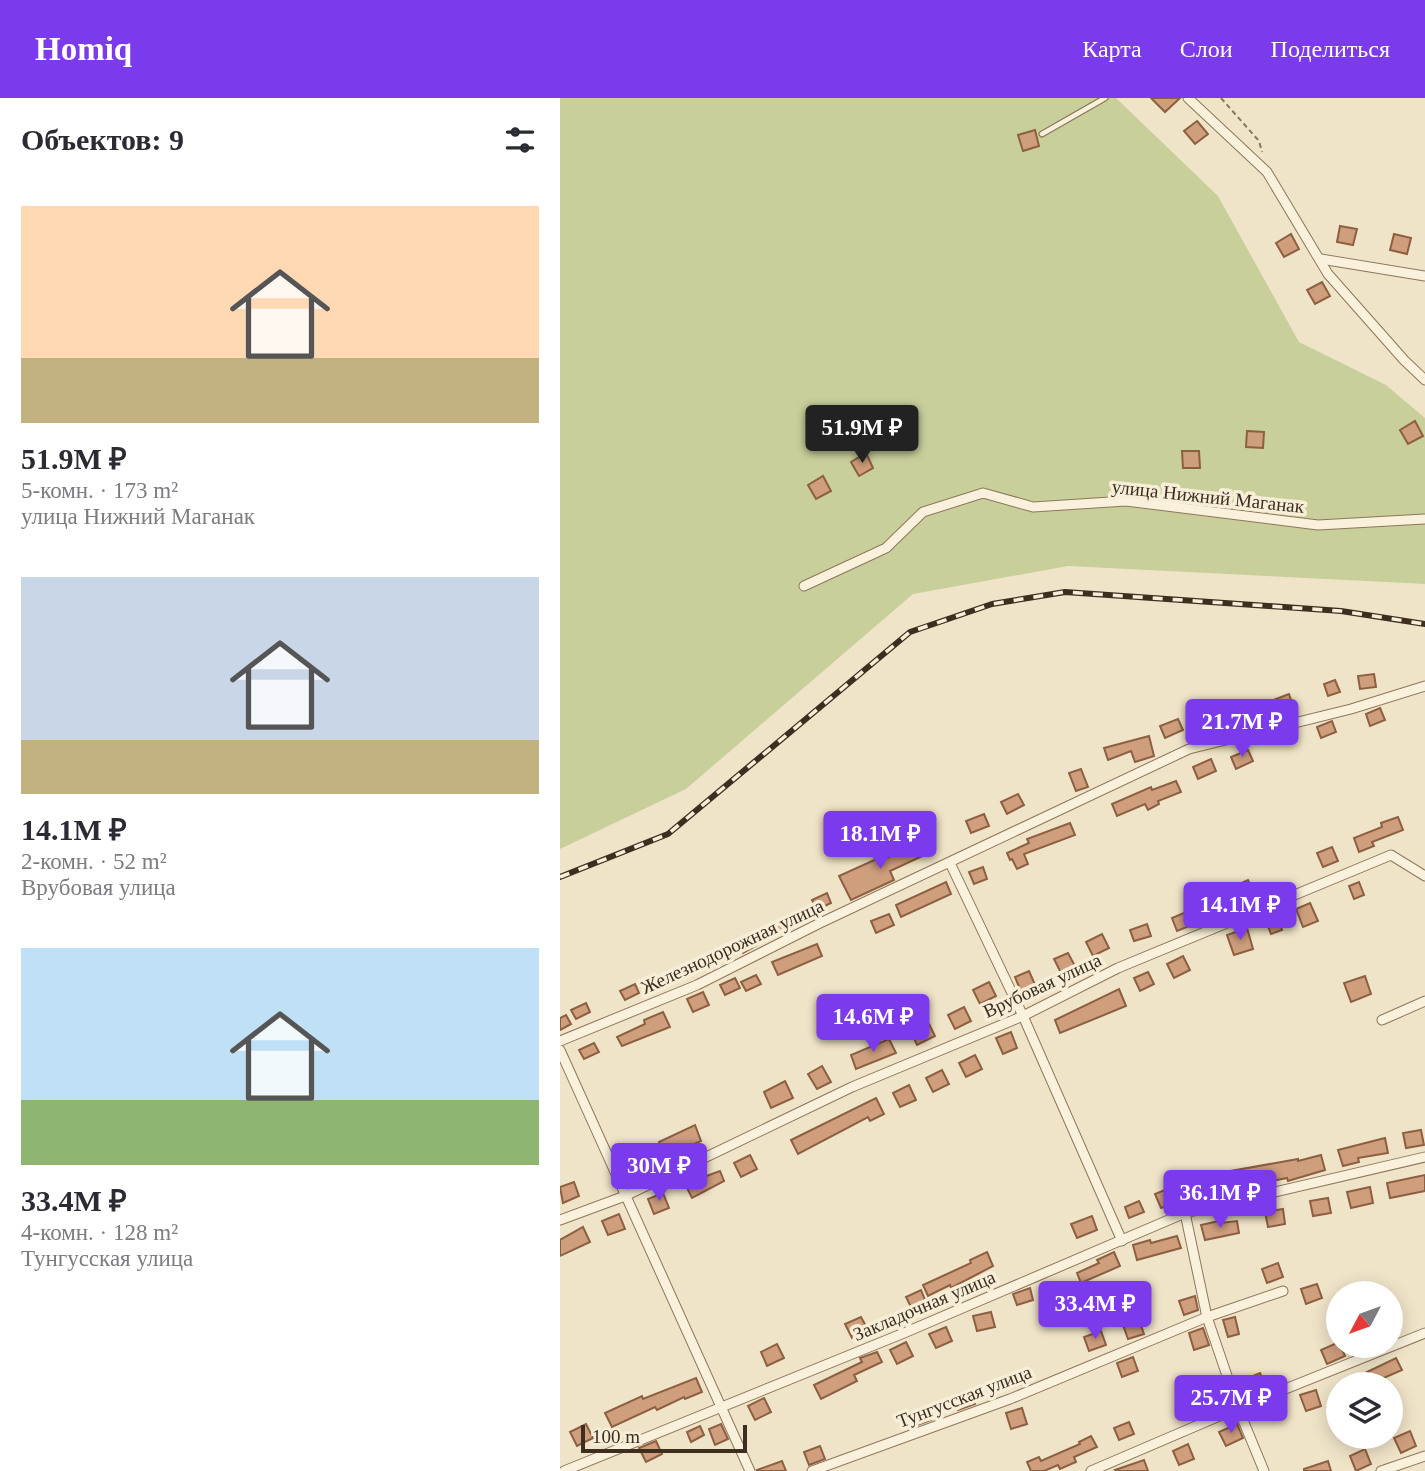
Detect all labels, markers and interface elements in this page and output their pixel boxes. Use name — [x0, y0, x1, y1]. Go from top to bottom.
text: Homiq — [35, 31, 132, 67]
text: Карта — [1082, 36, 1142, 62]
text: Слои — [1180, 36, 1233, 62]
text: Поделиться — [1271, 36, 1390, 62]
icon: filters — [501, 121, 539, 159]
text: Объектов: 9 — [21, 123, 184, 156]
icon: home — [217, 251, 343, 377]
pin: 51.9M ₽ — [797, 406, 927, 465]
text: 51.9M ₽ — [821, 415, 903, 440]
text: 51.9M ₽ — [21, 442, 127, 475]
street label: улица Нижний Маганак — [1111, 476, 1306, 517]
text: 5-комн. · 173 m² — [21, 478, 178, 503]
text: улица Нижний Маганак — [21, 504, 255, 529]
icon: home — [217, 622, 343, 748]
pin: 21.7M ₽ — [1177, 700, 1307, 759]
text: 21.7M ₽ — [1201, 709, 1283, 734]
pin: 18.1M ₽ — [815, 812, 945, 871]
text: 14.1M ₽ — [21, 813, 127, 846]
text: 18.1M ₽ — [839, 821, 921, 846]
text: 2-комн. · 52 m² — [21, 849, 167, 874]
text: Врубовая улица — [21, 875, 176, 900]
pin: 14.1M ₽ — [1175, 882, 1305, 942]
text: 14.1M ₽ — [1199, 892, 1281, 917]
street label: Железнодорожная улица — [638, 895, 827, 998]
street label: Врубовая улица — [980, 949, 1105, 1022]
icon: home — [217, 993, 343, 1119]
pin: 14.6M ₽ — [808, 995, 938, 1054]
text: 14.6M ₽ — [832, 1004, 914, 1029]
pin: 30M ₽ — [610, 1144, 708, 1203]
text: 30M ₽ — [627, 1153, 691, 1178]
pin: 36.1M ₽ — [1155, 1170, 1285, 1230]
text: 36.1M ₽ — [1179, 1180, 1261, 1205]
text: 33.4M ₽ — [21, 1184, 127, 1217]
text: 4-комн. · 128 m² — [21, 1220, 178, 1245]
text: Тунгусская улица — [21, 1246, 193, 1271]
street label: Закладочная улица — [850, 1266, 999, 1345]
north arrow — [1326, 1281, 1404, 1358]
map controls — [1326, 1281, 1403, 1449]
pin: 33.4M ₽ — [1030, 1282, 1160, 1341]
text: 33.4M ₽ — [1054, 1291, 1136, 1316]
street label: Тунгусская улица — [894, 1361, 1035, 1432]
button: layers — [1326, 1372, 1403, 1449]
pin: 25.7M ₽ — [1166, 1376, 1296, 1435]
text: 25.7M ₽ — [1190, 1385, 1272, 1410]
scale bar — [581, 1422, 747, 1454]
text: 100 m — [592, 1426, 640, 1447]

